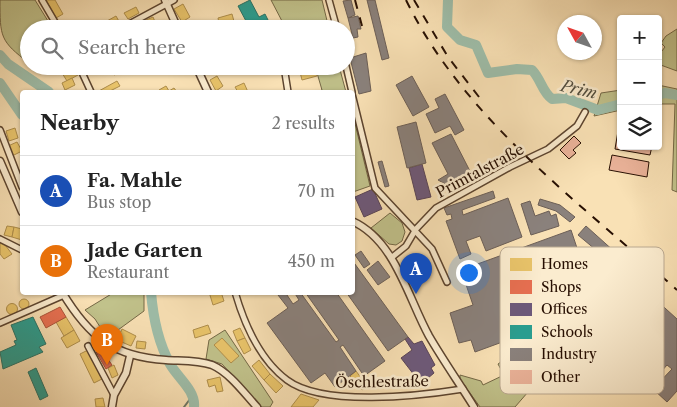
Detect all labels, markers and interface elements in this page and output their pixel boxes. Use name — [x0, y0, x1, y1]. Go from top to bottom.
north arrow — [557, 15, 602, 60]
map controls — [617, 15, 662, 150]
button: + — [617, 15, 662, 60]
search box — [20, 20, 355, 75]
icon: search — [38, 34, 66, 62]
text: Search here — [78, 36, 186, 59]
button: − — [617, 60, 662, 105]
water label: Prim — [557, 75, 599, 103]
button: layers — [617, 105, 662, 150]
text: Nearby — [40, 110, 119, 135]
text: 2 results — [272, 113, 335, 133]
street label: Primtalstraße — [432, 139, 527, 202]
text: Fa. Mahle — [87, 169, 182, 192]
text: A — [50, 181, 62, 201]
text: 70 m — [298, 181, 335, 201]
text: Bus stop — [87, 192, 151, 212]
text: Jade Garten — [87, 239, 202, 262]
legend — [500, 247, 664, 394]
text: B — [50, 251, 62, 271]
text: 450 m — [288, 251, 335, 271]
pin: A — [400, 253, 432, 294]
text: Homes — [541, 255, 588, 273]
your location — [456, 260, 482, 286]
text: Restaurant — [87, 262, 169, 282]
text: Shops — [541, 278, 581, 296]
text: Offices — [541, 300, 587, 318]
text: Schools — [541, 323, 593, 341]
pin: B — [91, 324, 123, 365]
text: Industry — [541, 345, 597, 363]
text: Other — [541, 368, 580, 386]
street label: Öschlestraße — [335, 371, 429, 392]

